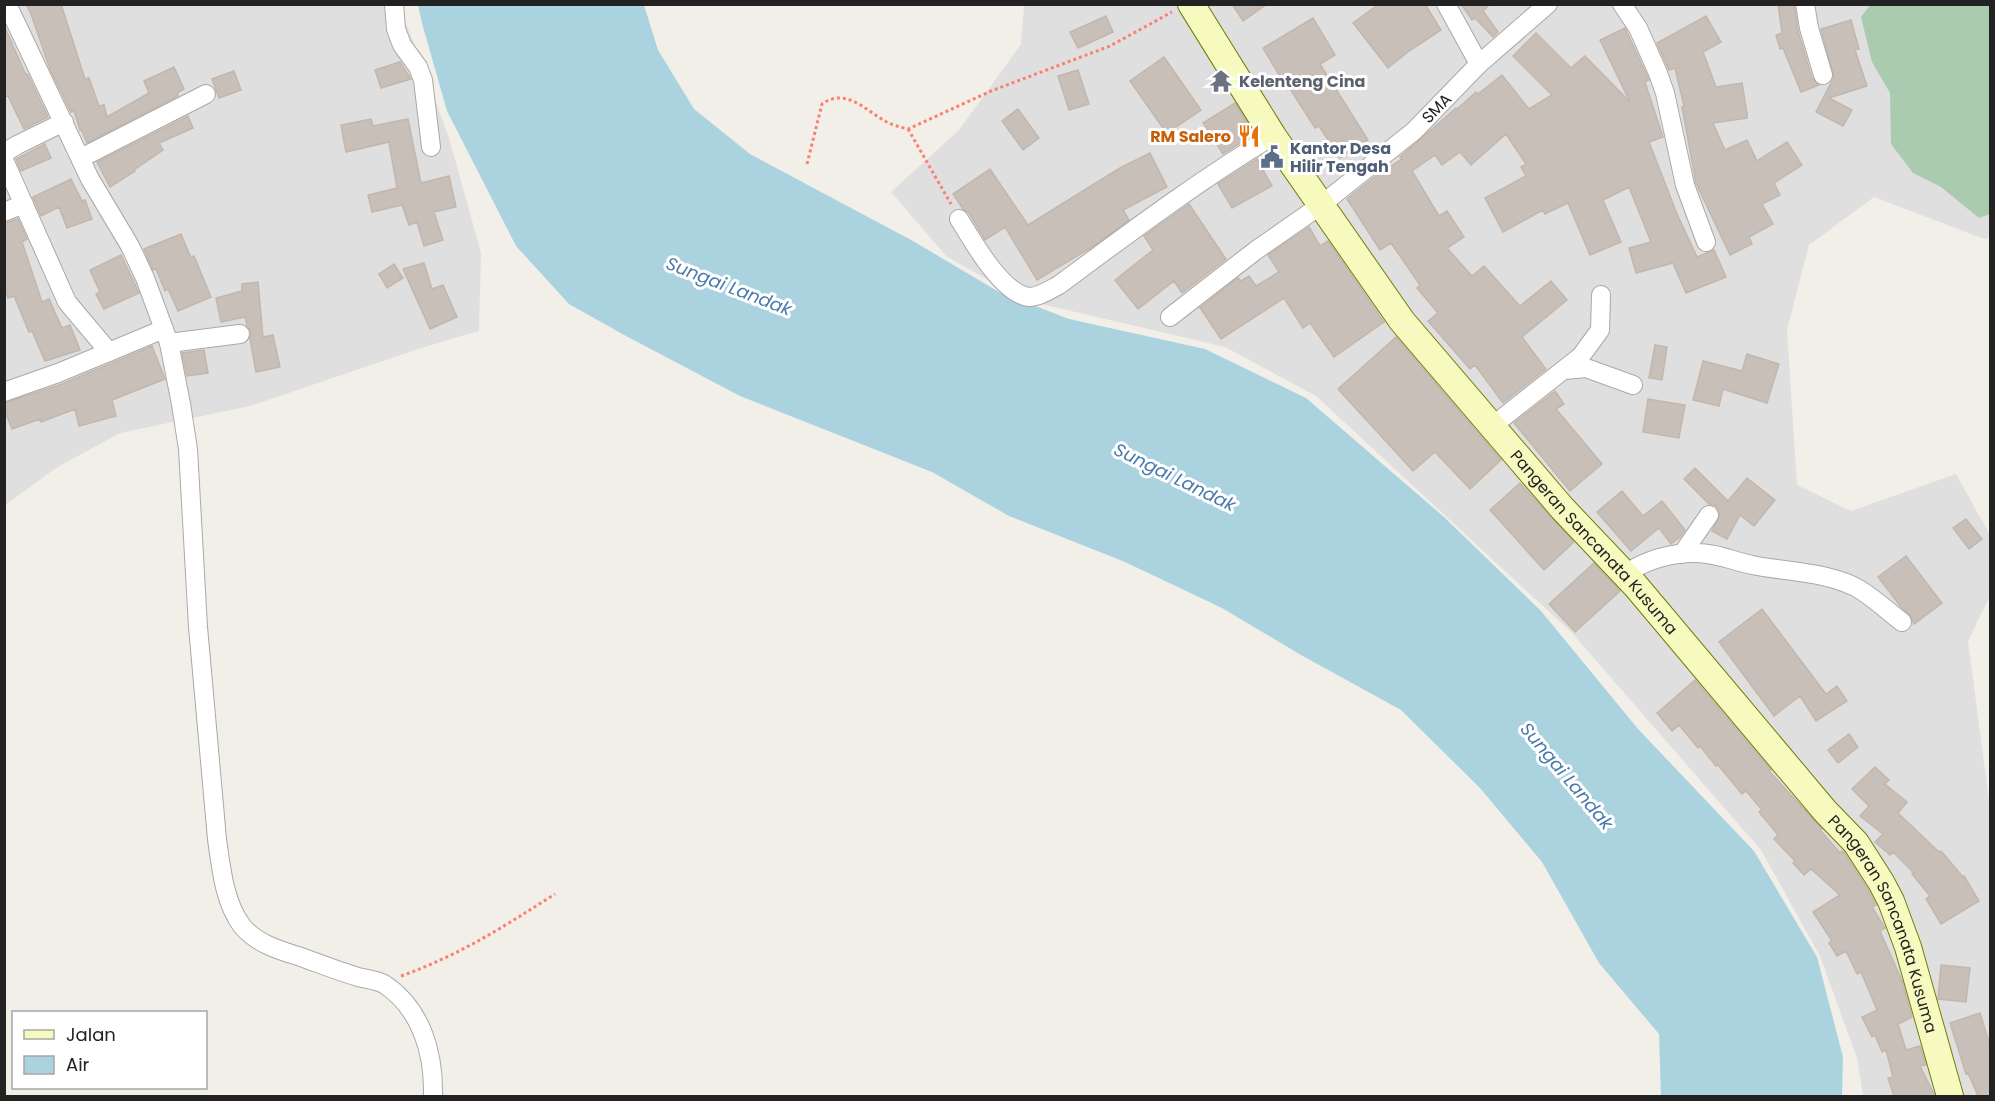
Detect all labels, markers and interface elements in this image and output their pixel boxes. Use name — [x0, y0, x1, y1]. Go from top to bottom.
temple icon: Kelenteng Cina — [1208, 68, 1234, 94]
place label: Kelenteng Cina — [1239, 70, 1365, 93]
street label: SMA — [1416, 88, 1457, 128]
restaurant icon: RM Salero — [1236, 123, 1262, 149]
place label: RM Salero — [1150, 125, 1231, 148]
place label: Kantor Desa Hilir Tengah — [1290, 137, 1391, 178]
public building icon: Kantor Desa Hilir Tengah — [1259, 144, 1285, 170]
water label: Sungai Landak — [663, 251, 796, 322]
water label: Sungai Landak — [1110, 437, 1241, 518]
street label: Pangeran Sancanata Kusuma — [1505, 445, 1683, 639]
water label: Sungai Landak — [1515, 717, 1620, 835]
street label: Pangeran Sancanata Kusuma — [1823, 809, 1943, 1036]
legend — [12, 1011, 207, 1089]
text: Jalan — [66, 1022, 116, 1047]
text: Air — [66, 1052, 90, 1077]

